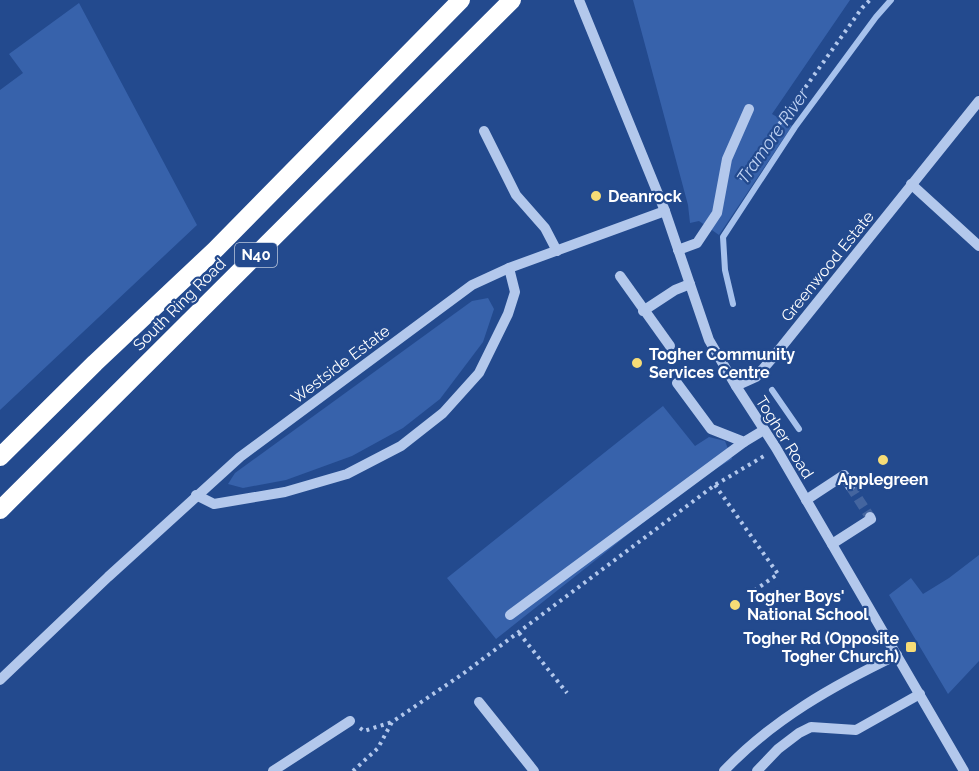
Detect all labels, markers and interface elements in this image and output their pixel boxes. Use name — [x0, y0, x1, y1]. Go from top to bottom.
water label: Tramore River — [732, 83, 814, 187]
place label: Deanrock — [608, 187, 682, 206]
marker: Deanrock — [589, 189, 603, 203]
street label: Greenwood Estate — [777, 207, 878, 325]
road number: N40 — [235, 243, 277, 267]
street label: South Ring Road — [129, 254, 230, 355]
street label: Westside Estate — [287, 321, 393, 408]
place label: Togher Community Services Centre — [649, 345, 795, 382]
marker: Togher Community Services Centre — [630, 356, 644, 370]
street label: Togher Road — [752, 392, 818, 482]
marker: Applegreen — [876, 453, 890, 467]
place label: Applegreen — [838, 470, 928, 489]
place label: Togher Boys' National School — [747, 587, 869, 624]
marker: Togher Boys' National School — [728, 598, 742, 612]
place label: Togher Rd (Opposite Togher Church) — [743, 629, 899, 666]
marker: Togher Rd (Opposite Togher Church) — [904, 640, 918, 654]

